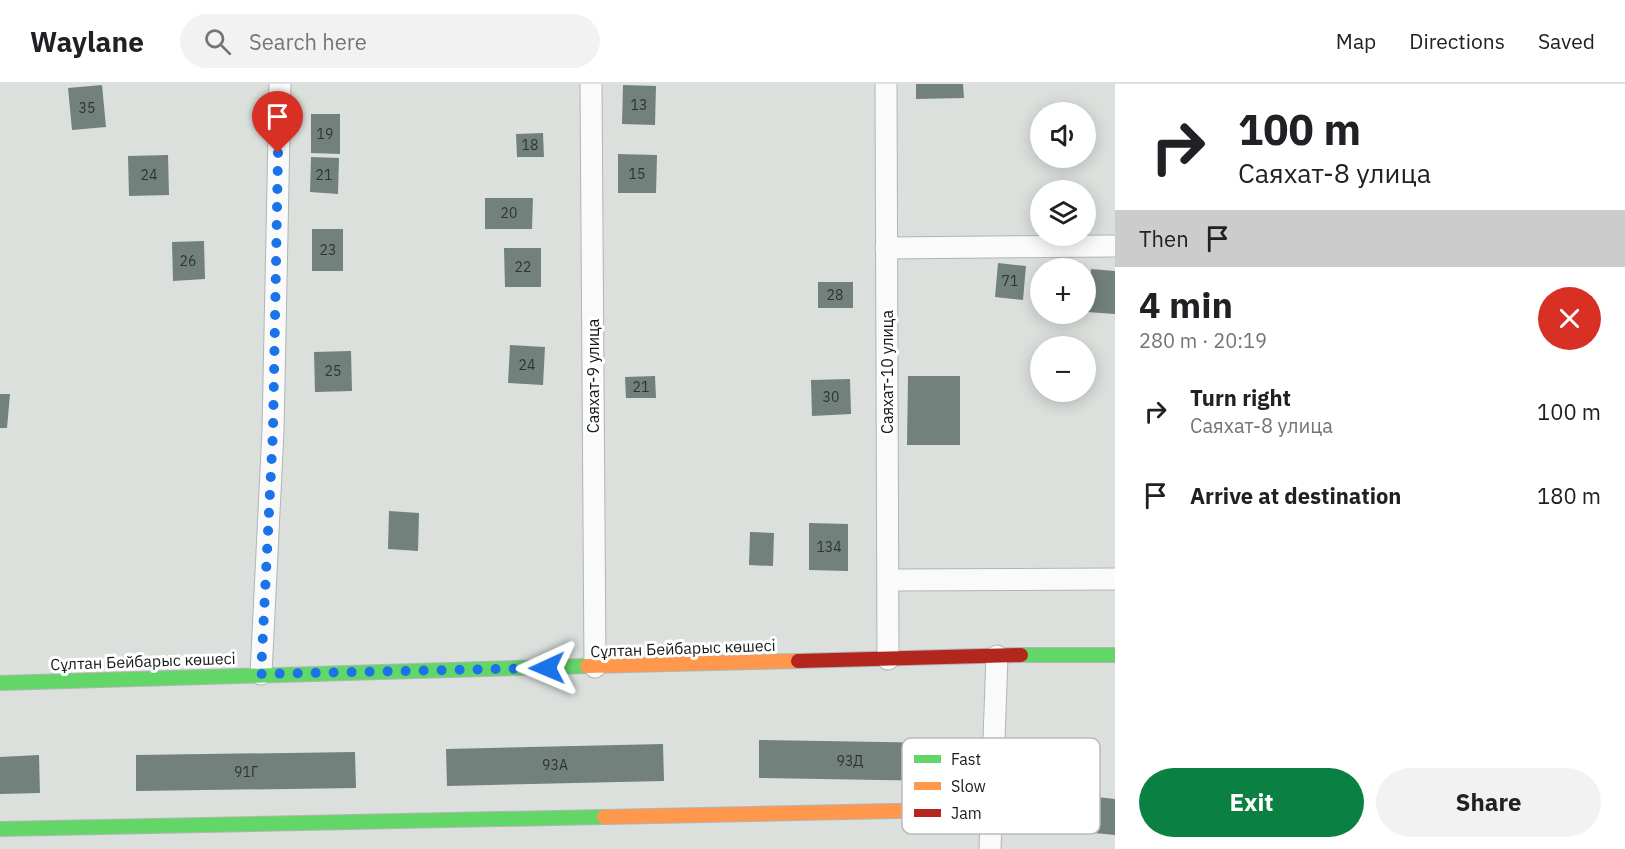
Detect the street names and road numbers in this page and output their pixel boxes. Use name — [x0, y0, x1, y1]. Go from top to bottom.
street label: Саяхат-10 улица — [877, 310, 897, 434]
street label: Саяхат-9 улица — [583, 318, 603, 433]
street label: Сұлтан Бейбарыс көшесі — [590, 635, 776, 661]
street label: Сұлтан Бейбарыс көшесі — [50, 648, 236, 674]

